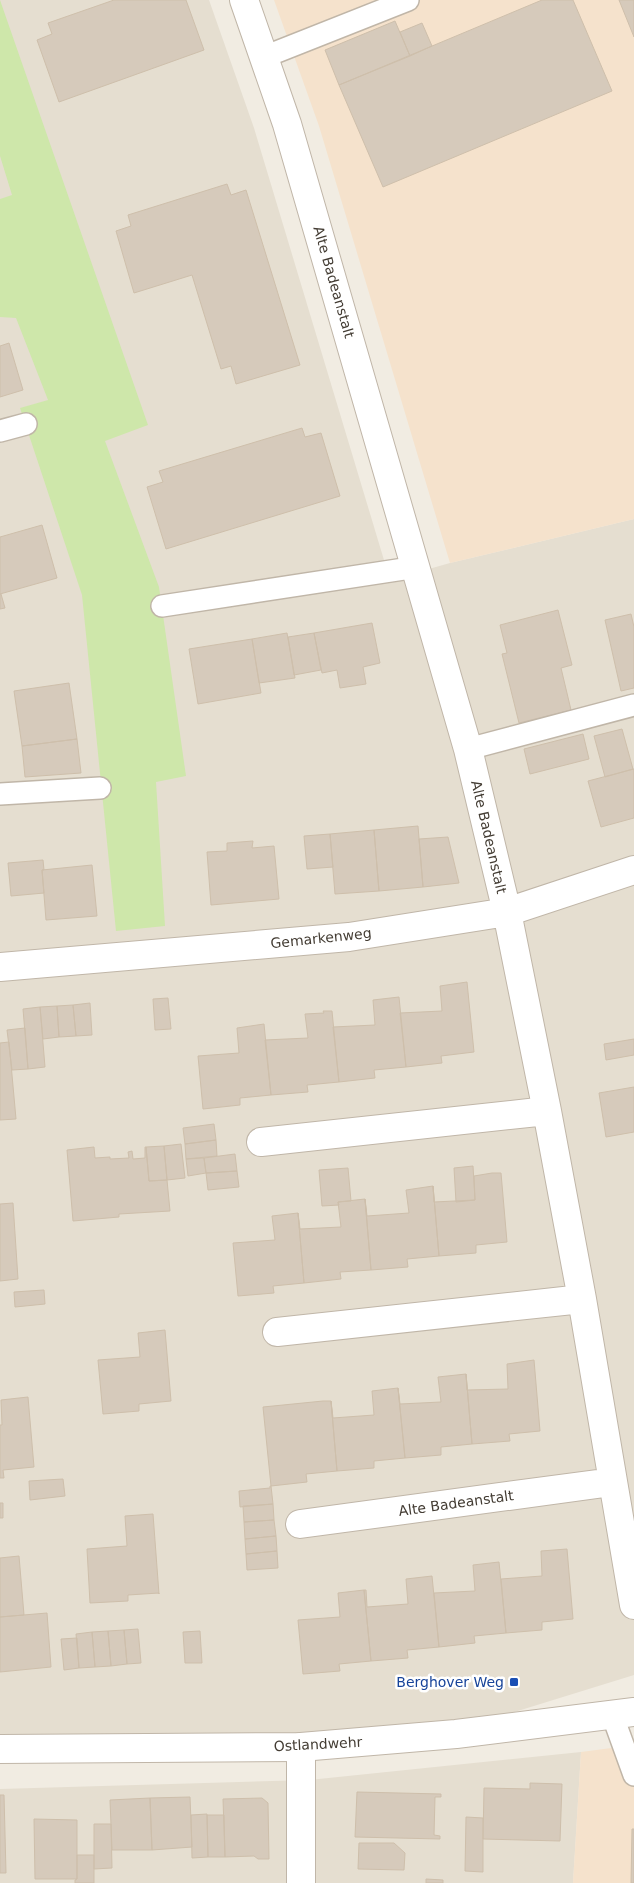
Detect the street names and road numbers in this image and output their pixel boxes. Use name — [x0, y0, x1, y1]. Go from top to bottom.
street label: Alte Badeanstalt — [310, 224, 358, 340]
street label: Alte Badeanstalt — [468, 779, 510, 896]
street label: Gemarkenweg — [270, 925, 372, 951]
street label: Alte Badeanstalt — [397, 1487, 515, 1519]
street label: Ostlandwehr — [273, 1734, 363, 1754]

